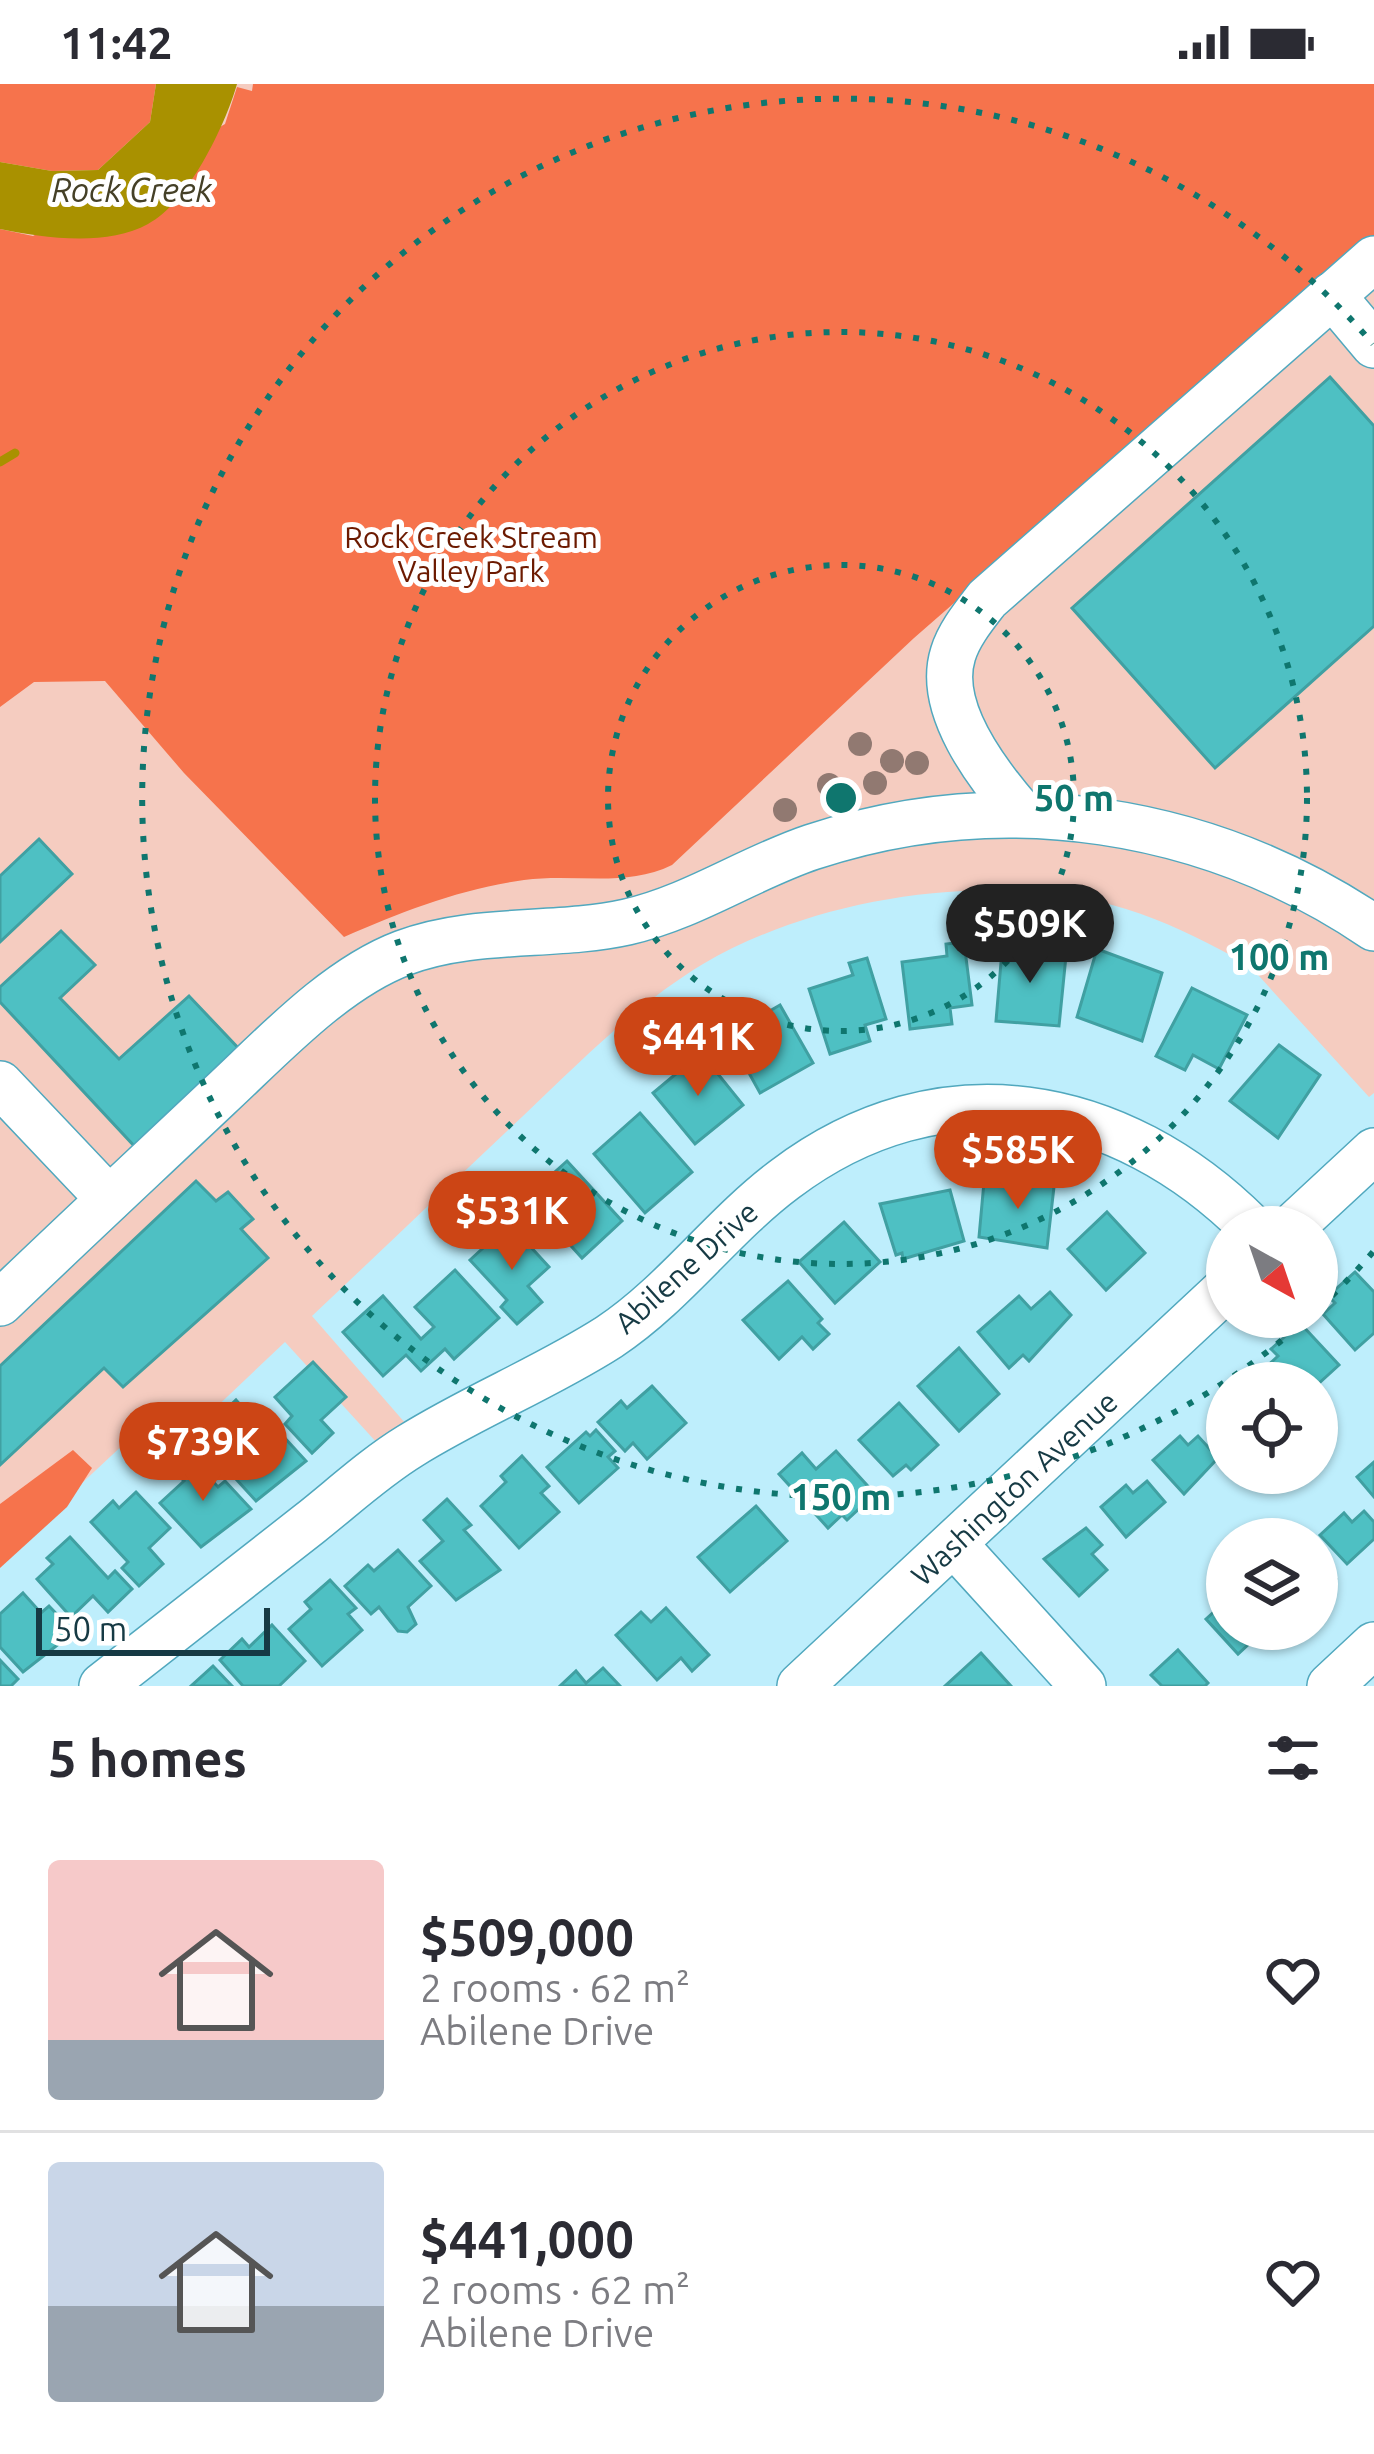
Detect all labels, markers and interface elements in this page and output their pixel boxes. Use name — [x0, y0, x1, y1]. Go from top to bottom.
text: 11:42 — [60, 17, 173, 68]
water label: Rock Creek — [51, 171, 213, 208]
park label: Rock Creek Stream Valley Park — [344, 520, 598, 588]
centre of rings — [820, 777, 862, 819]
text: 50 m — [1034, 777, 1114, 818]
pin: $509K — [946, 884, 1114, 986]
text: $509K — [973, 901, 1087, 944]
text: 100 m — [1229, 936, 1329, 977]
pin: $441K — [614, 997, 782, 1099]
text: $441K — [641, 1014, 755, 1057]
pin: $585K — [934, 1110, 1102, 1212]
text: $585K — [961, 1127, 1075, 1170]
pin: $531K — [428, 1171, 596, 1273]
text: $531K — [455, 1188, 569, 1231]
street label: Abilene Drive — [608, 1194, 764, 1340]
north arrow — [1206, 1206, 1338, 1338]
map controls — [1206, 1206, 1338, 1650]
button: locate — [1206, 1362, 1338, 1494]
street label: Washington Avenue — [904, 1384, 1124, 1592]
pin: $739K — [119, 1402, 287, 1504]
text: $739K — [146, 1419, 260, 1462]
text: 150 m — [791, 1476, 891, 1517]
button: layers — [1206, 1518, 1338, 1650]
scale bar — [36, 1602, 270, 1655]
text: 50 m — [54, 1610, 127, 1647]
icon: filters — [1260, 1725, 1326, 1791]
text: 5 homes — [48, 1729, 247, 1787]
icon: home — [144, 1908, 288, 2052]
text: $509,000 — [420, 1908, 634, 1966]
icon: heart — [1260, 1947, 1326, 2013]
text: 2 rooms · 62 m² — [420, 1966, 690, 2009]
text: Abilene Drive — [420, 2009, 654, 2052]
icon: home — [144, 2210, 288, 2354]
text: $441,000 — [420, 2210, 634, 2268]
icon: heart — [1260, 2249, 1326, 2315]
text: 2 rooms · 62 m² — [420, 2268, 690, 2311]
text: Abilene Drive — [420, 2311, 654, 2354]

